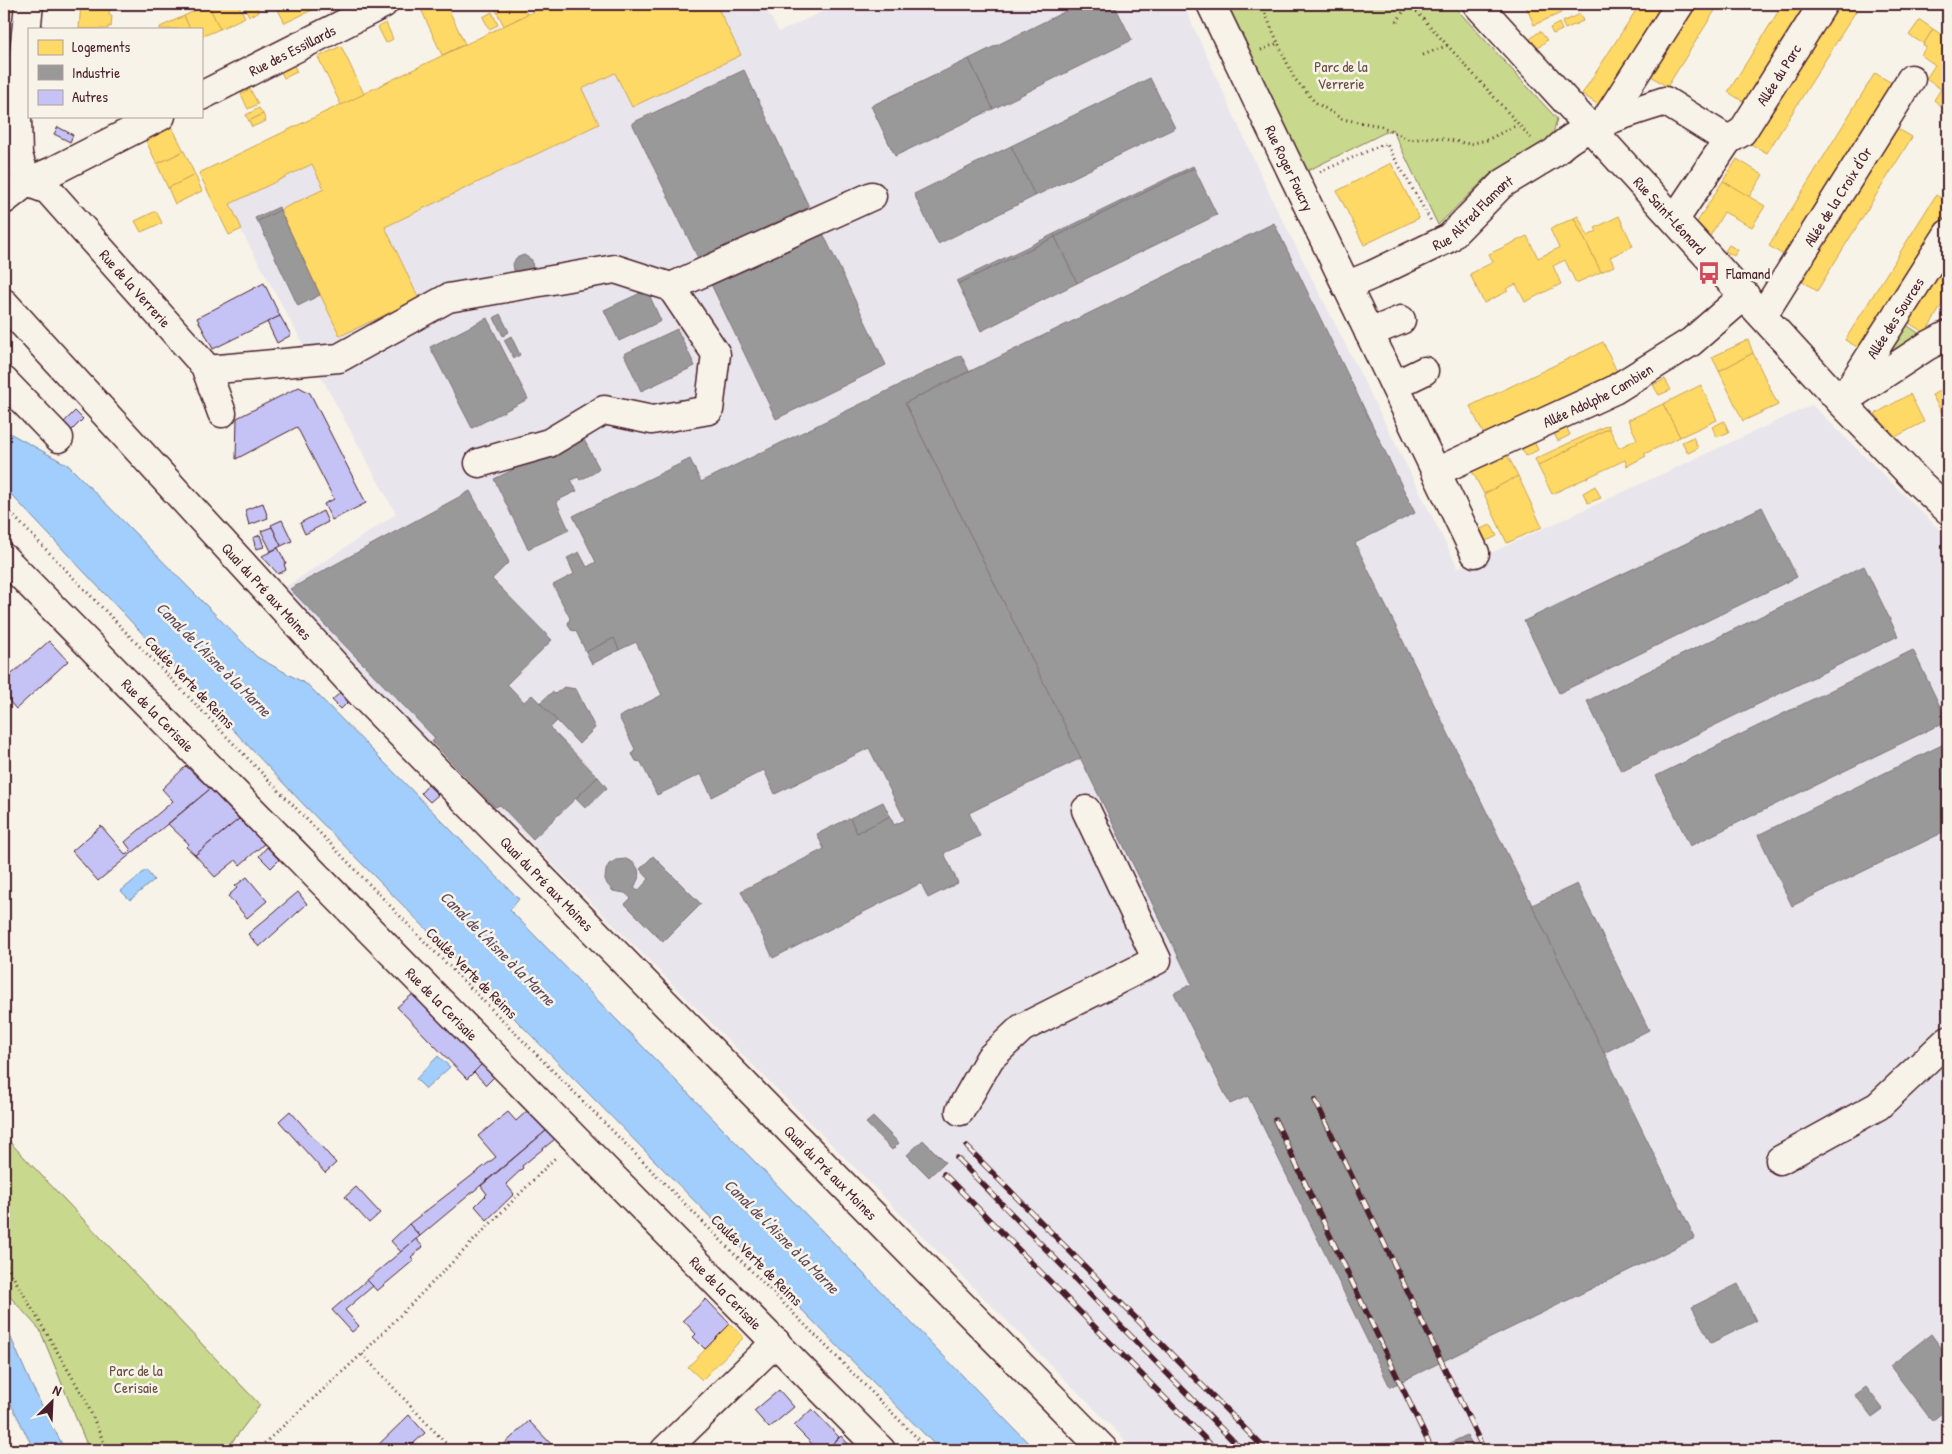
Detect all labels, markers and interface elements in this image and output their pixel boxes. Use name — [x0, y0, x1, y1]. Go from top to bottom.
street label: Rue des Essillards — [245, 19, 339, 81]
legend — [28, 28, 202, 118]
text: Logements — [72, 36, 130, 57]
street label: Allée du Parc — [1751, 40, 1806, 110]
park label: Parc de la Verrerie — [1314, 56, 1368, 94]
text: Industrie — [72, 62, 120, 83]
text: Autres — [72, 86, 108, 107]
street label: Rue Roger Foucry — [1260, 122, 1319, 214]
street label: Allée de la Croix d'Or — [1798, 142, 1877, 250]
street label: Rue Alfred Flamant — [1429, 169, 1517, 255]
street label: Rue Saint-Léonard — [1629, 172, 1711, 259]
street label: Rue de la Verrerie — [95, 245, 176, 332]
bus stop icon: Flamand — [1696, 260, 1722, 286]
place label: Flamand — [1725, 263, 1770, 284]
street label: Allée des Sources — [1861, 273, 1929, 362]
street label: Allée Adolphe Cambien — [1539, 358, 1657, 432]
street label: Quai du Pré aux Moines — [217, 538, 317, 644]
water label: Canal de l'Aisne à la Marne — [152, 597, 277, 722]
street label: Coulée Verte de Reims — [140, 631, 240, 733]
street label: Rue de la Cerisaie — [117, 674, 199, 756]
street label: Quai du Pré aux Moines — [496, 831, 599, 936]
water label: Canal de l'Aisne à la Marne — [436, 886, 561, 1011]
street label: Coulée Verte de Reims — [422, 923, 523, 1024]
street label: Rue de la Cerisaie — [401, 962, 483, 1045]
street label: Quai du Pré aux Moines — [780, 1120, 883, 1224]
water label: Canal de l'Aisne à la Marne — [720, 1174, 845, 1299]
street label: Coulée Verte de Reims — [707, 1210, 808, 1311]
street label: Rue de la Cerisaie — [685, 1251, 767, 1334]
park label: Parc de la Cerisaie — [109, 1360, 163, 1398]
north arrow — [28, 1376, 78, 1426]
text: N — [50, 1379, 65, 1400]

